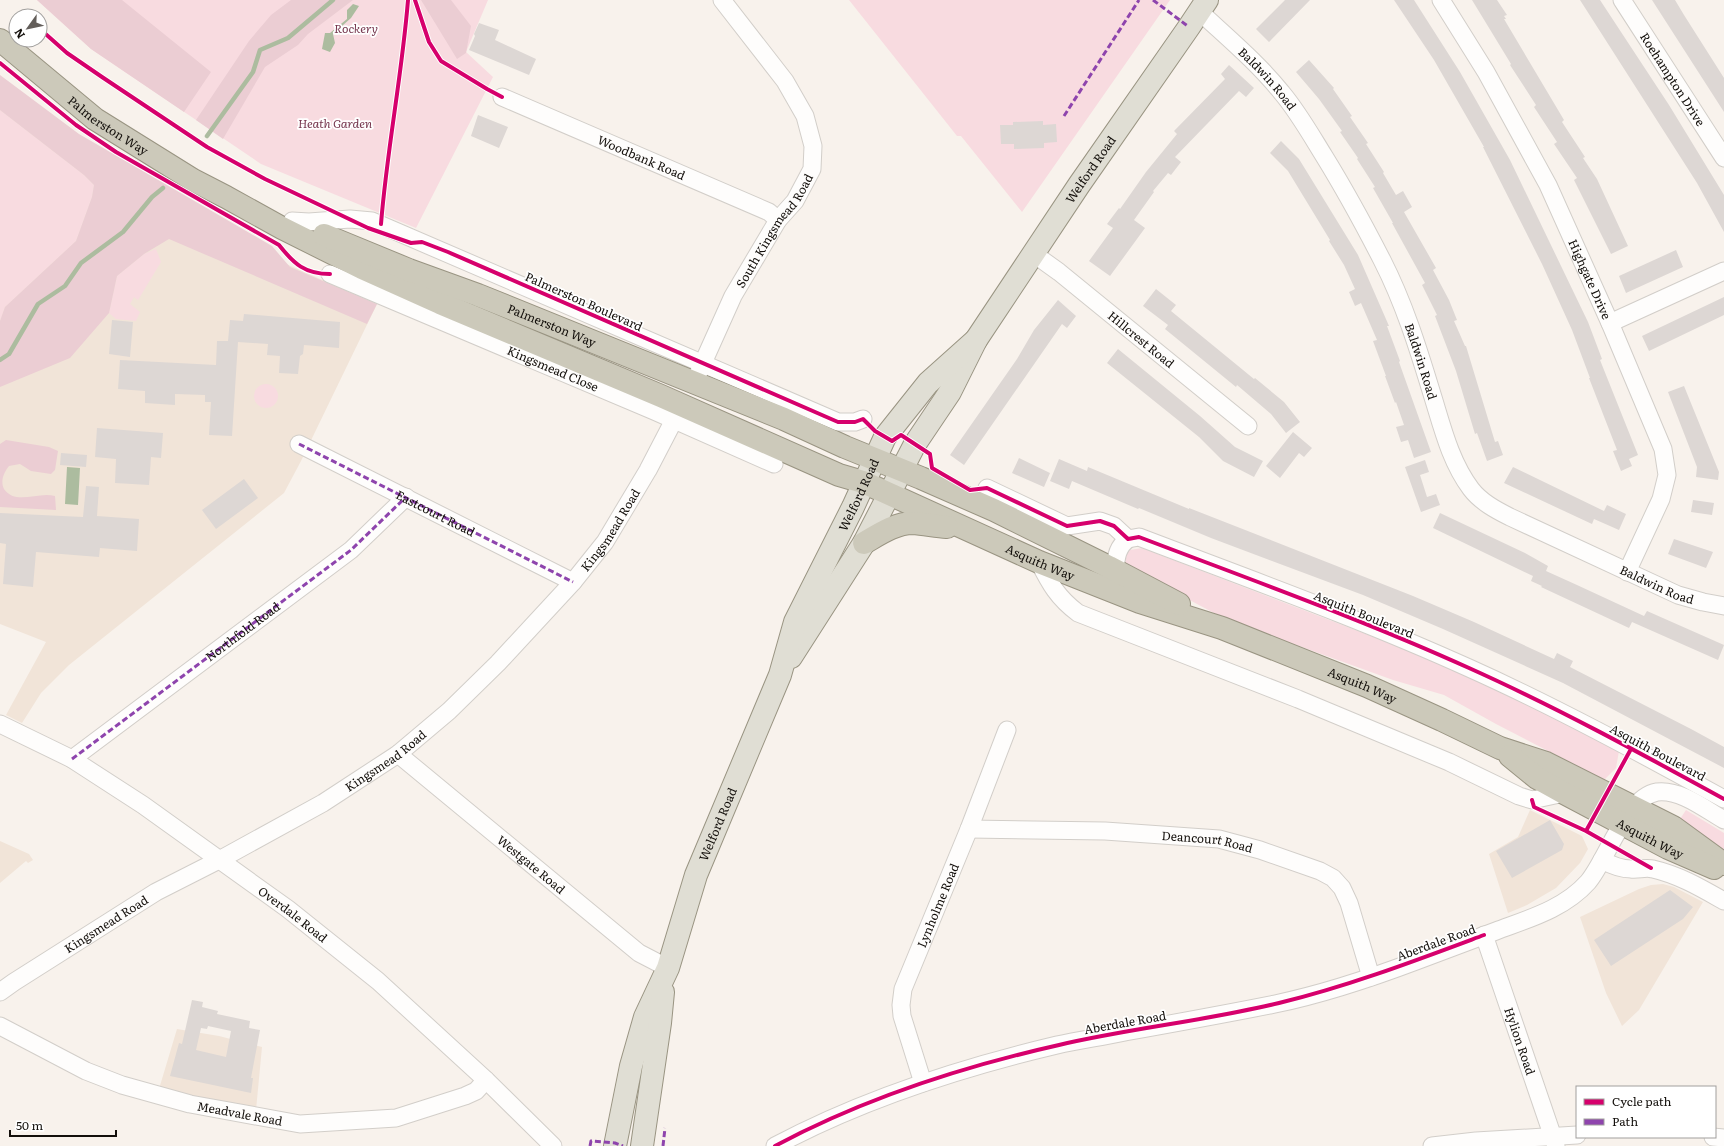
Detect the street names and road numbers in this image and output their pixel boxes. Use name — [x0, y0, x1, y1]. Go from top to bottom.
street label: Roehampton Drive — [1636, 29, 1710, 129]
street label: Baldwin Road — [1235, 43, 1301, 114]
street label: Palmerston Way — [64, 91, 152, 159]
street label: Woodbank Road — [595, 130, 689, 184]
street label: Welford Road — [1061, 131, 1120, 206]
street label: South Kingsmead Road — [731, 170, 817, 291]
street label: Highgate Drive — [1564, 236, 1616, 322]
street label: Palmerston Boulevard — [522, 267, 646, 335]
street label: Palmerston Way — [505, 299, 599, 351]
street label: Hillcrest Road — [1104, 306, 1179, 372]
street label: Baldwin Road — [1401, 320, 1442, 402]
street label: Kingsmead Close — [504, 341, 601, 396]
street label: Welford Road — [833, 455, 883, 534]
street label: Eastcourt Road — [393, 485, 479, 541]
street label: Kingsmead Road — [576, 485, 644, 575]
street label: Asquith Way — [1003, 539, 1078, 584]
street label: Baldwin Road — [1617, 560, 1697, 608]
street label: Asquith Boulevard — [1311, 586, 1417, 643]
street label: Northfold Road — [201, 597, 284, 665]
street label: Asquith Way — [1325, 662, 1400, 707]
street label: Asquith Boulevard — [1607, 719, 1710, 785]
street label: Kingsmead Road — [341, 725, 430, 796]
street label: Welford Road — [694, 784, 741, 864]
street label: Asquith Way — [1613, 813, 1687, 863]
street label: Deancourt Road — [1161, 826, 1256, 857]
street label: Westgate Road — [493, 831, 570, 898]
street label: Lynholme Road — [912, 860, 963, 950]
street label: Overdale Road — [255, 882, 332, 947]
street label: Kingsmead Road — [61, 890, 152, 957]
street label: Aberdale Road — [1394, 919, 1479, 965]
street label: Hylion Road — [1500, 1005, 1540, 1078]
street label: Aberdale Road — [1083, 1006, 1168, 1038]
street label: Meadvale Road — [196, 1096, 285, 1130]

